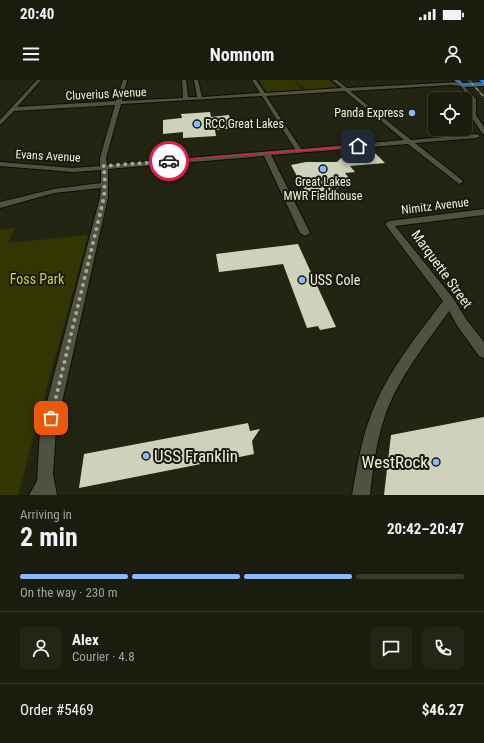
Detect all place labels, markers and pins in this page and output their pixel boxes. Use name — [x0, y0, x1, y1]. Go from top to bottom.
place label: Panda Express — [334, 106, 404, 120]
marker: Panda Express — [407, 108, 417, 118]
place label: RCC Great Lakes — [205, 117, 284, 131]
marker: RCC Great Lakes — [192, 119, 202, 129]
pin — [341, 129, 375, 163]
marker: Great Lakes MWR Fieldhouse — [318, 164, 328, 174]
place label: Great Lakes MWR Fieldhouse — [284, 175, 363, 203]
place label: USS Cole — [310, 272, 361, 288]
marker: USS Cole — [297, 275, 307, 285]
pin — [34, 401, 68, 435]
place label: USS Franklin — [154, 446, 238, 466]
marker: USS Franklin — [141, 451, 151, 461]
place label: WestRock — [361, 452, 428, 472]
marker: WestRock — [431, 457, 441, 467]

